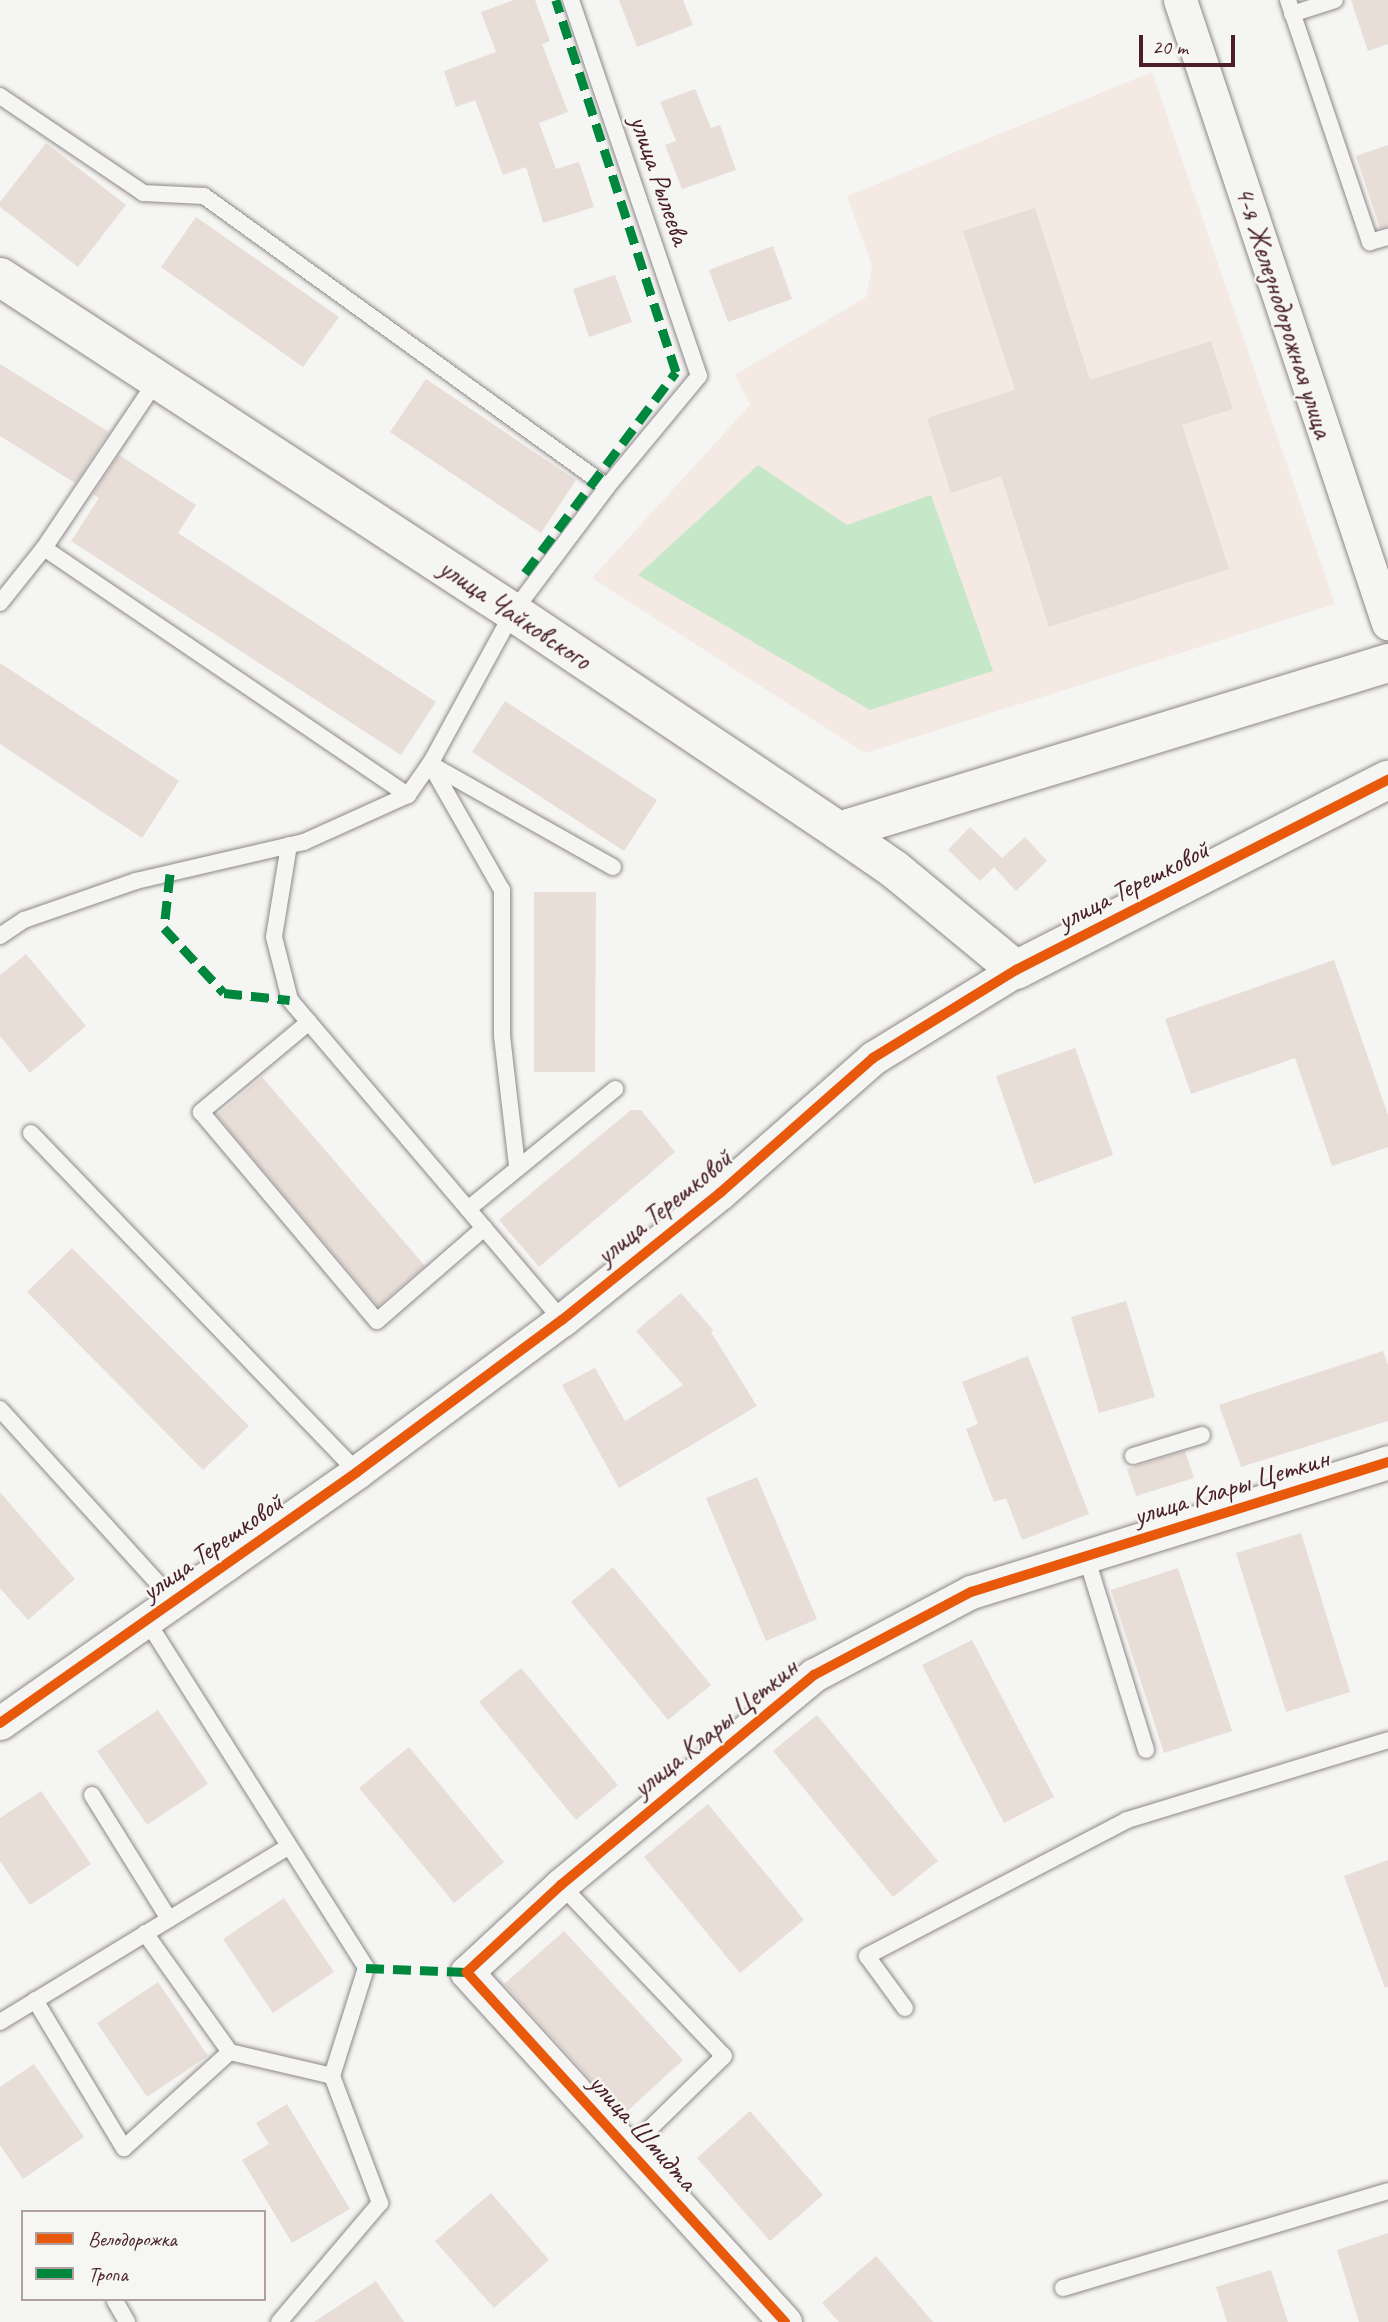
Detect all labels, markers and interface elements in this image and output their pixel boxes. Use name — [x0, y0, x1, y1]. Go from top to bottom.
scale bar — [1143, 21, 1239, 65]
text: 20 m — [1152, 34, 1188, 60]
street label: улица Рылеева — [622, 111, 698, 249]
street label: 4-я Железнодорожная улица — [1227, 180, 1341, 444]
street label: улица Чайковского — [433, 551, 597, 677]
street label: улица Терешковой — [1053, 833, 1213, 937]
street label: улица Терешковой — [590, 1143, 738, 1271]
street label: улица Клары Цеткин — [1128, 1441, 1334, 1533]
street label: улица Терешковой — [136, 1486, 288, 1608]
street label: улица Клары Цеткин — [625, 1651, 805, 1805]
street label: улица Шмидта — [583, 2068, 703, 2196]
legend — [21, 2210, 266, 2301]
text: Велодорожка — [88, 2226, 177, 2252]
text: Тропа — [88, 2261, 128, 2287]

